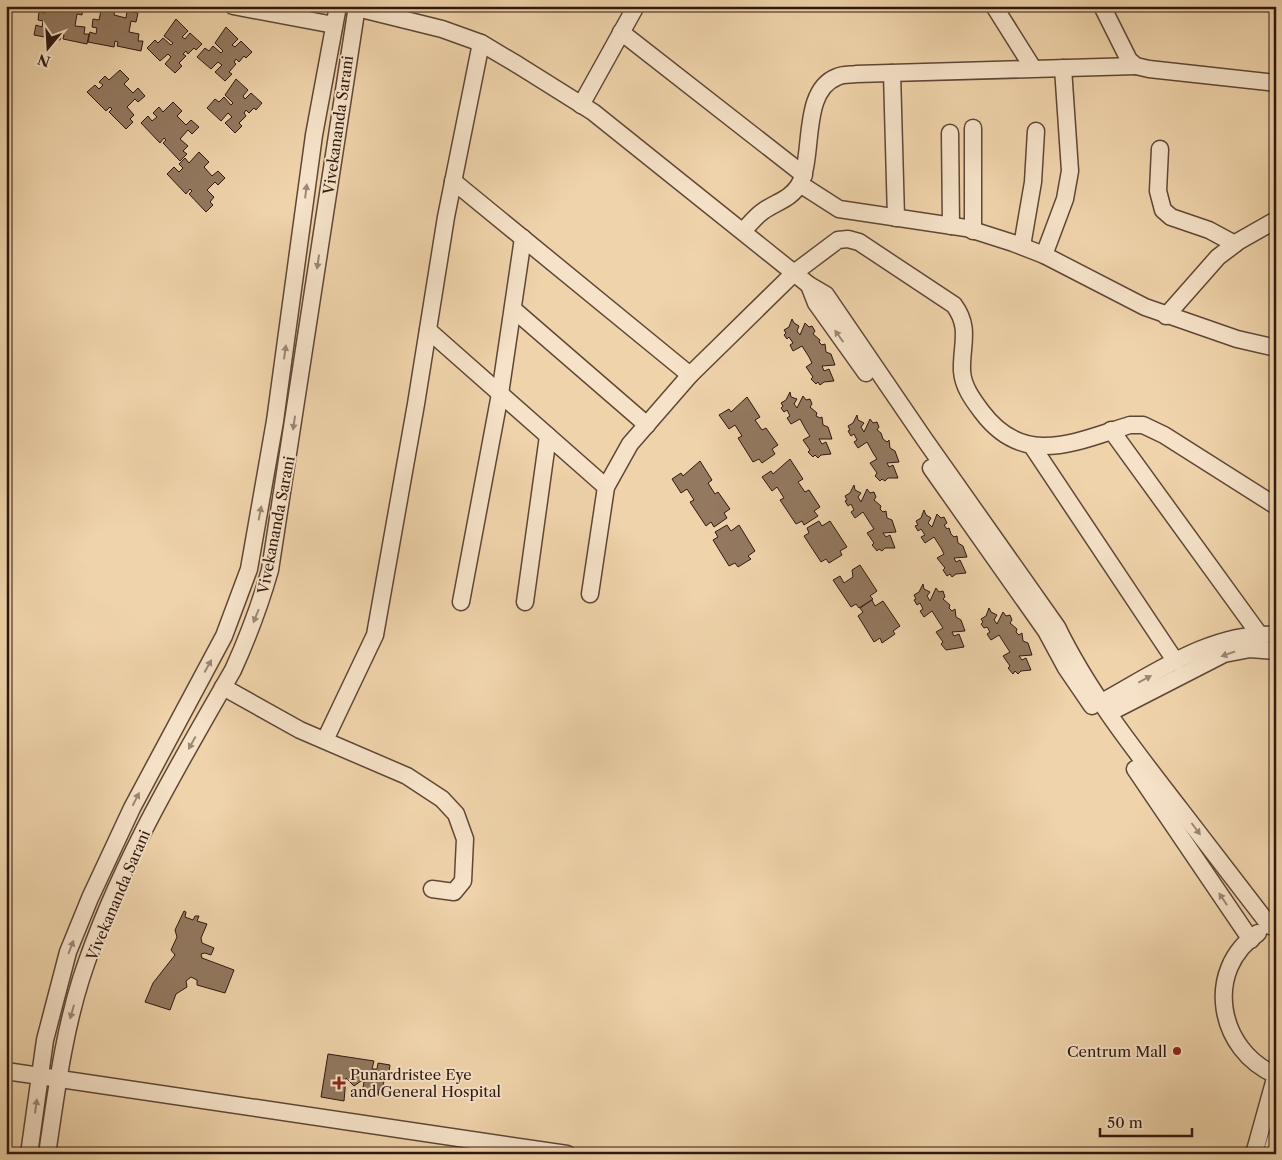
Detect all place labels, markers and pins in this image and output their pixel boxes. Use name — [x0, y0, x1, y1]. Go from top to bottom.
place label: Centrum Mall — [1067, 1042, 1168, 1061]
marker: Centrum Mall — [1171, 1045, 1183, 1057]
place label: Punardristee Eye and General Hospital — [350, 1065, 502, 1101]
marker: Punardristee Eye and General Hospital — [332, 1076, 346, 1090]

